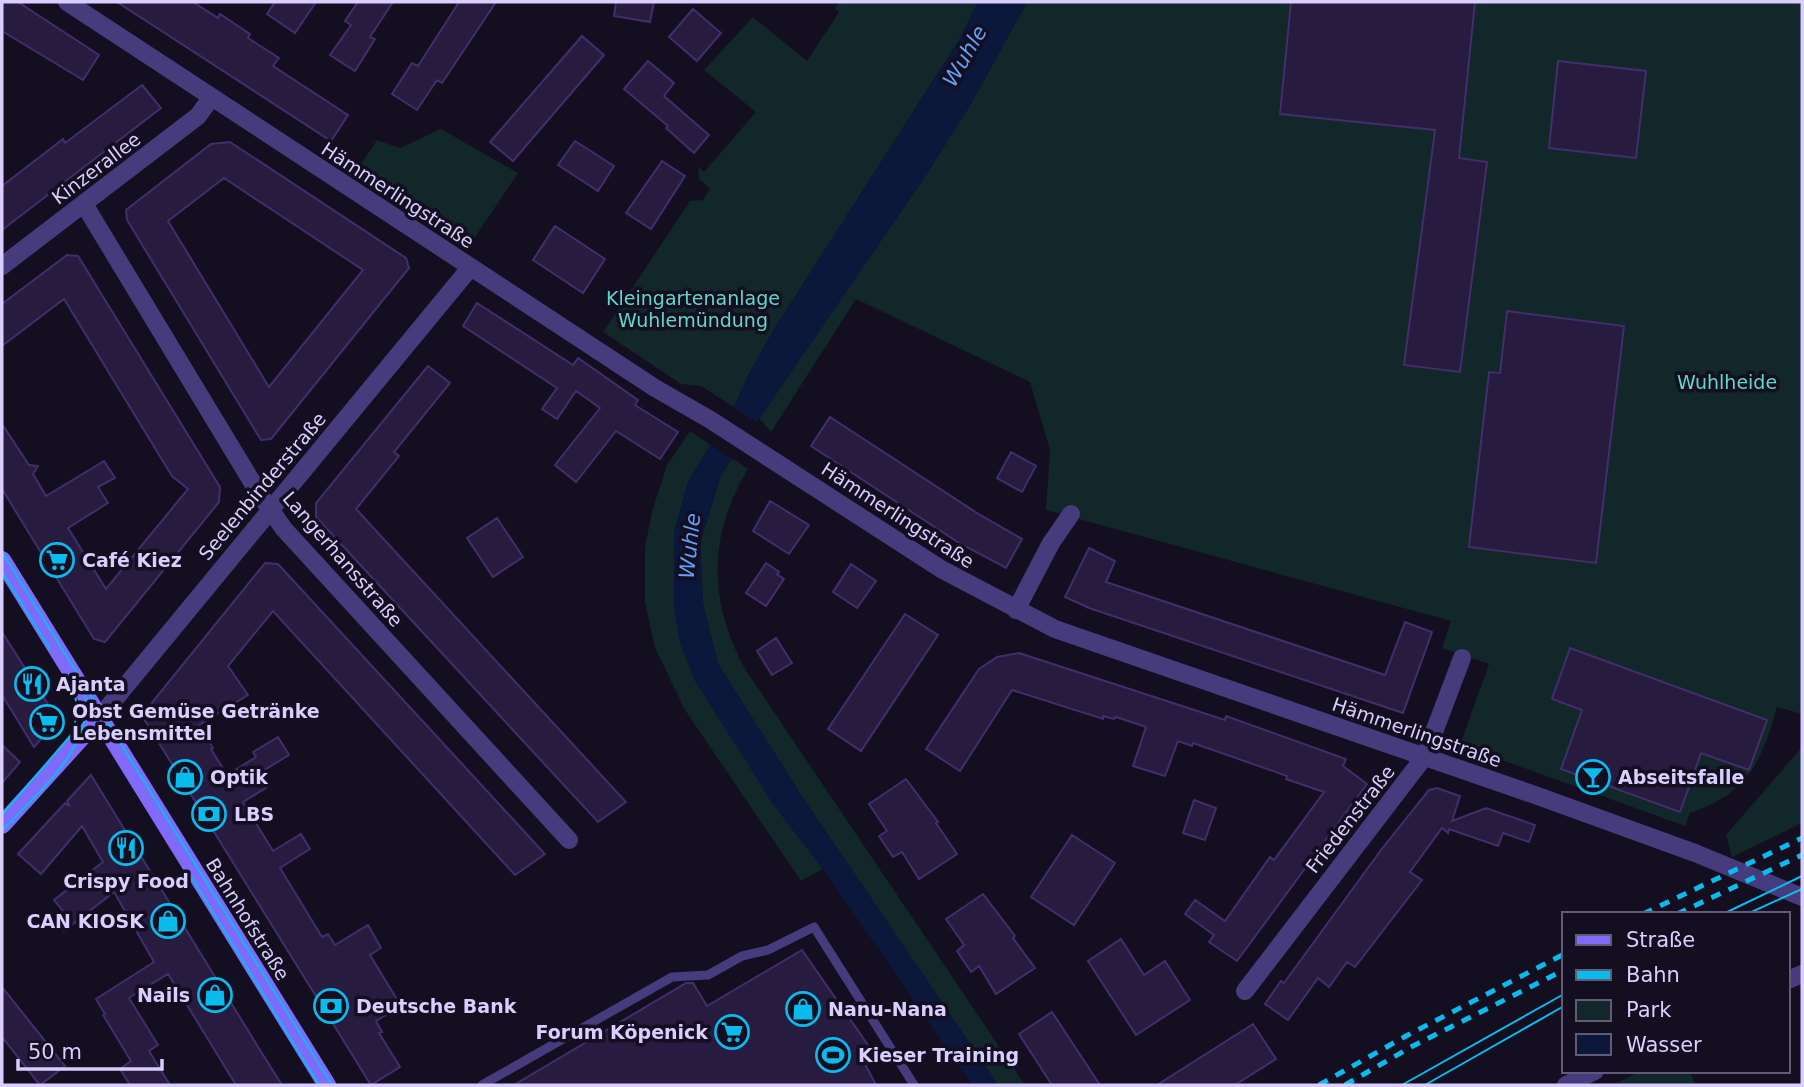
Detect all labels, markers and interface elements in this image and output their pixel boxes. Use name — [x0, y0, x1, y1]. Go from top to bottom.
water label: Wuhle — [938, 21, 992, 91]
street label: Kinzerallee — [48, 128, 144, 208]
street label: Hämmerlingstraße — [318, 137, 478, 253]
park label: Kleingartenanlage Wuhlemündung — [606, 287, 780, 331]
park label: Wuhlheide — [1677, 371, 1777, 393]
street label: Seelenbinderstraße — [194, 408, 330, 564]
street label: Hämmerlingstraße — [818, 457, 978, 573]
street label: Langerhansstraße — [278, 487, 408, 631]
water label: Wuhle — [675, 512, 705, 580]
supermarket icon: Café Kiez — [38, 541, 76, 579]
place label: Café Kiez — [82, 549, 182, 571]
restaurant icon: Ajanta — [13, 665, 51, 703]
place label: Ajanta — [56, 673, 125, 695]
street label: Hämmerlingstraße — [1329, 693, 1505, 771]
place label: Obst Gemüse Getränke Lebensmittel — [72, 700, 320, 744]
supermarket icon: Obst Gemüse Getränke Lebensmittel — [28, 703, 66, 741]
shop icon: Optik — [166, 758, 204, 796]
bar icon: Abseitsfalle — [1574, 758, 1612, 796]
street label: Friedenstraße — [1301, 761, 1399, 877]
place label: Optik — [210, 766, 268, 788]
place label: Abseitsfalle — [1618, 766, 1744, 788]
bank icon: LBS — [190, 795, 228, 833]
place label: LBS — [234, 803, 274, 825]
restaurant icon: Crispy Food — [107, 829, 145, 867]
street label: Bahnhofstraße — [202, 854, 294, 984]
place label: Crispy Food — [63, 870, 189, 892]
shop icon: CAN KIOSK — [149, 902, 187, 940]
place label: CAN KIOSK — [26, 910, 145, 932]
legend — [1562, 912, 1790, 1073]
text: Straße — [1626, 928, 1695, 952]
text: Bahn — [1626, 963, 1680, 987]
shop icon: Nails — [196, 976, 234, 1014]
place label: Nails — [137, 984, 190, 1006]
bank icon: Deutsche Bank — [312, 987, 350, 1025]
shop icon: Nanu-Nana — [784, 990, 822, 1028]
place label: Deutsche Bank — [356, 995, 517, 1017]
place label: Nanu-Nana — [828, 998, 947, 1020]
text: Park — [1626, 998, 1672, 1022]
supermarket icon: Forum Köpenick — [713, 1013, 751, 1051]
place label: Forum Köpenick — [536, 1021, 708, 1043]
scale bar — [18, 1028, 161, 1072]
text: Wasser — [1626, 1033, 1702, 1057]
sports icon: Kieser Training — [814, 1036, 852, 1074]
text: 50 m — [28, 1040, 82, 1064]
place label: Kieser Training — [858, 1044, 1019, 1066]

